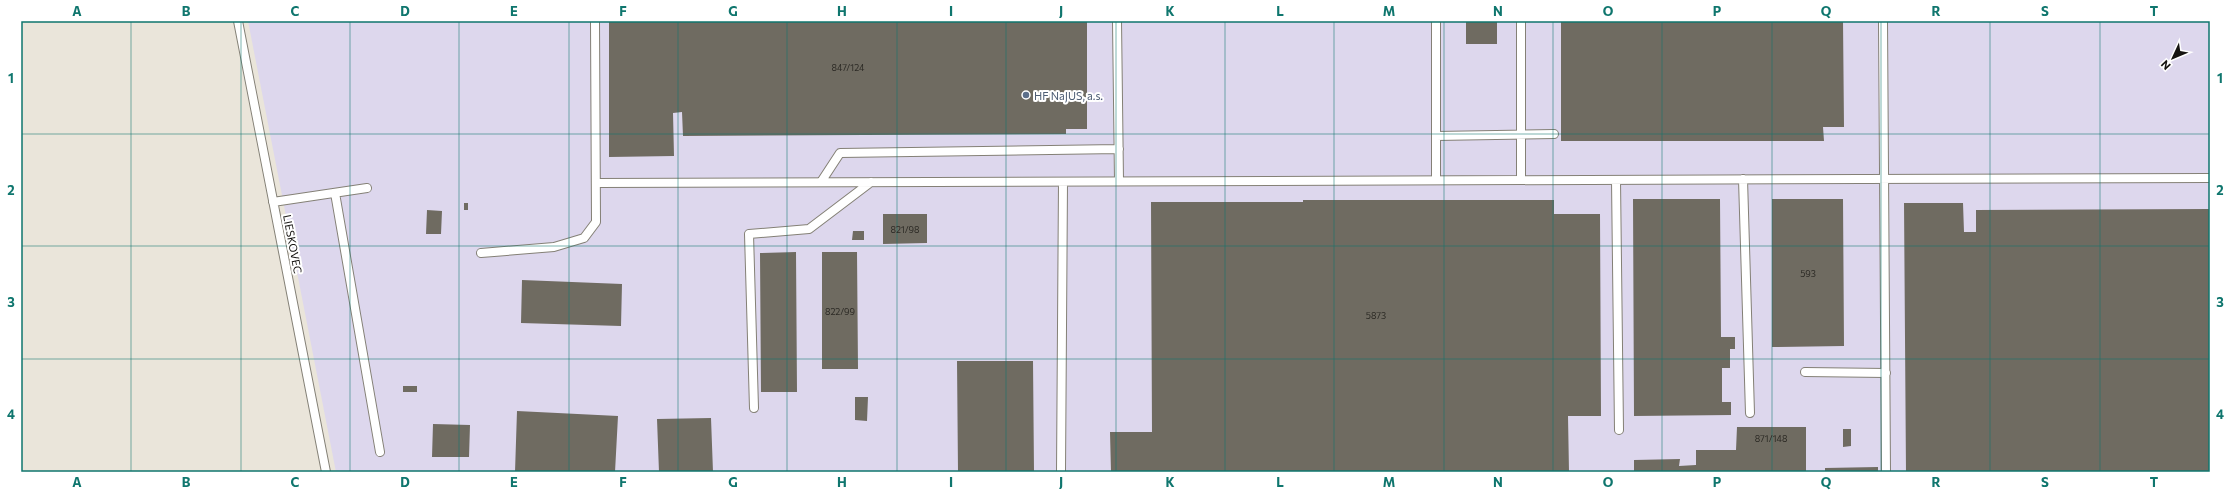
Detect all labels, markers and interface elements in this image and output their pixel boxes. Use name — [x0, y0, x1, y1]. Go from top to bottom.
text: A — [72, 3, 82, 19]
text: B — [182, 3, 191, 19]
text: C — [291, 3, 300, 19]
text: D — [400, 3, 410, 19]
text: E — [510, 3, 518, 19]
text: F — [619, 3, 627, 19]
text: G — [728, 3, 738, 19]
text: H — [837, 3, 847, 19]
text: I — [949, 3, 953, 19]
text: J — [1059, 3, 1063, 19]
text: K — [1165, 3, 1175, 19]
text: L — [1276, 3, 1284, 19]
text: M — [1383, 3, 1395, 19]
text: N — [1493, 3, 1503, 19]
text: O — [1603, 3, 1614, 19]
text: P — [1713, 3, 1722, 19]
text: Q — [1821, 3, 1832, 19]
text: R — [1932, 3, 1941, 19]
text: S — [2041, 3, 2049, 19]
text: T — [2150, 3, 2159, 19]
north arrow — [2153, 38, 2193, 78]
text: N — [2158, 58, 2173, 73]
house number: 847/124 — [832, 62, 865, 73]
text: 1 — [8, 70, 14, 86]
text: 1 — [2217, 70, 2223, 86]
place label: HF NaJUS, a.s. — [1034, 89, 1103, 103]
marker: HF NaJUS, a.s. — [1021, 90, 1031, 100]
text: 2 — [7, 182, 15, 198]
text: 2 — [2216, 182, 2224, 198]
street label: LIESKOVEC — [281, 213, 305, 275]
house number: 821/98 — [891, 224, 919, 235]
house number: 593 — [1800, 268, 1816, 279]
text: 3 — [7, 294, 15, 310]
text: 3 — [2216, 294, 2224, 310]
house number: 822/99 — [825, 306, 855, 317]
house number: 5873 — [1366, 310, 1386, 321]
text: 4 — [7, 406, 15, 422]
text: 4 — [2216, 406, 2224, 422]
house number: 871/148 — [1755, 433, 1787, 444]
text: A — [72, 474, 82, 490]
text: B — [182, 474, 191, 490]
text: C — [291, 474, 300, 490]
text: D — [400, 474, 410, 490]
text: E — [510, 474, 518, 490]
text: F — [619, 474, 627, 490]
text: G — [728, 474, 738, 490]
text: H — [837, 474, 847, 490]
text: I — [949, 474, 953, 490]
text: J — [1059, 474, 1063, 490]
text: K — [1165, 474, 1175, 490]
text: L — [1276, 474, 1284, 490]
text: M — [1383, 474, 1395, 490]
text: N — [1493, 474, 1503, 490]
text: O — [1603, 474, 1614, 490]
text: P — [1713, 474, 1722, 490]
text: Q — [1821, 474, 1832, 490]
text: R — [1932, 474, 1941, 490]
text: S — [2041, 474, 2049, 490]
text: T — [2150, 474, 2159, 490]

